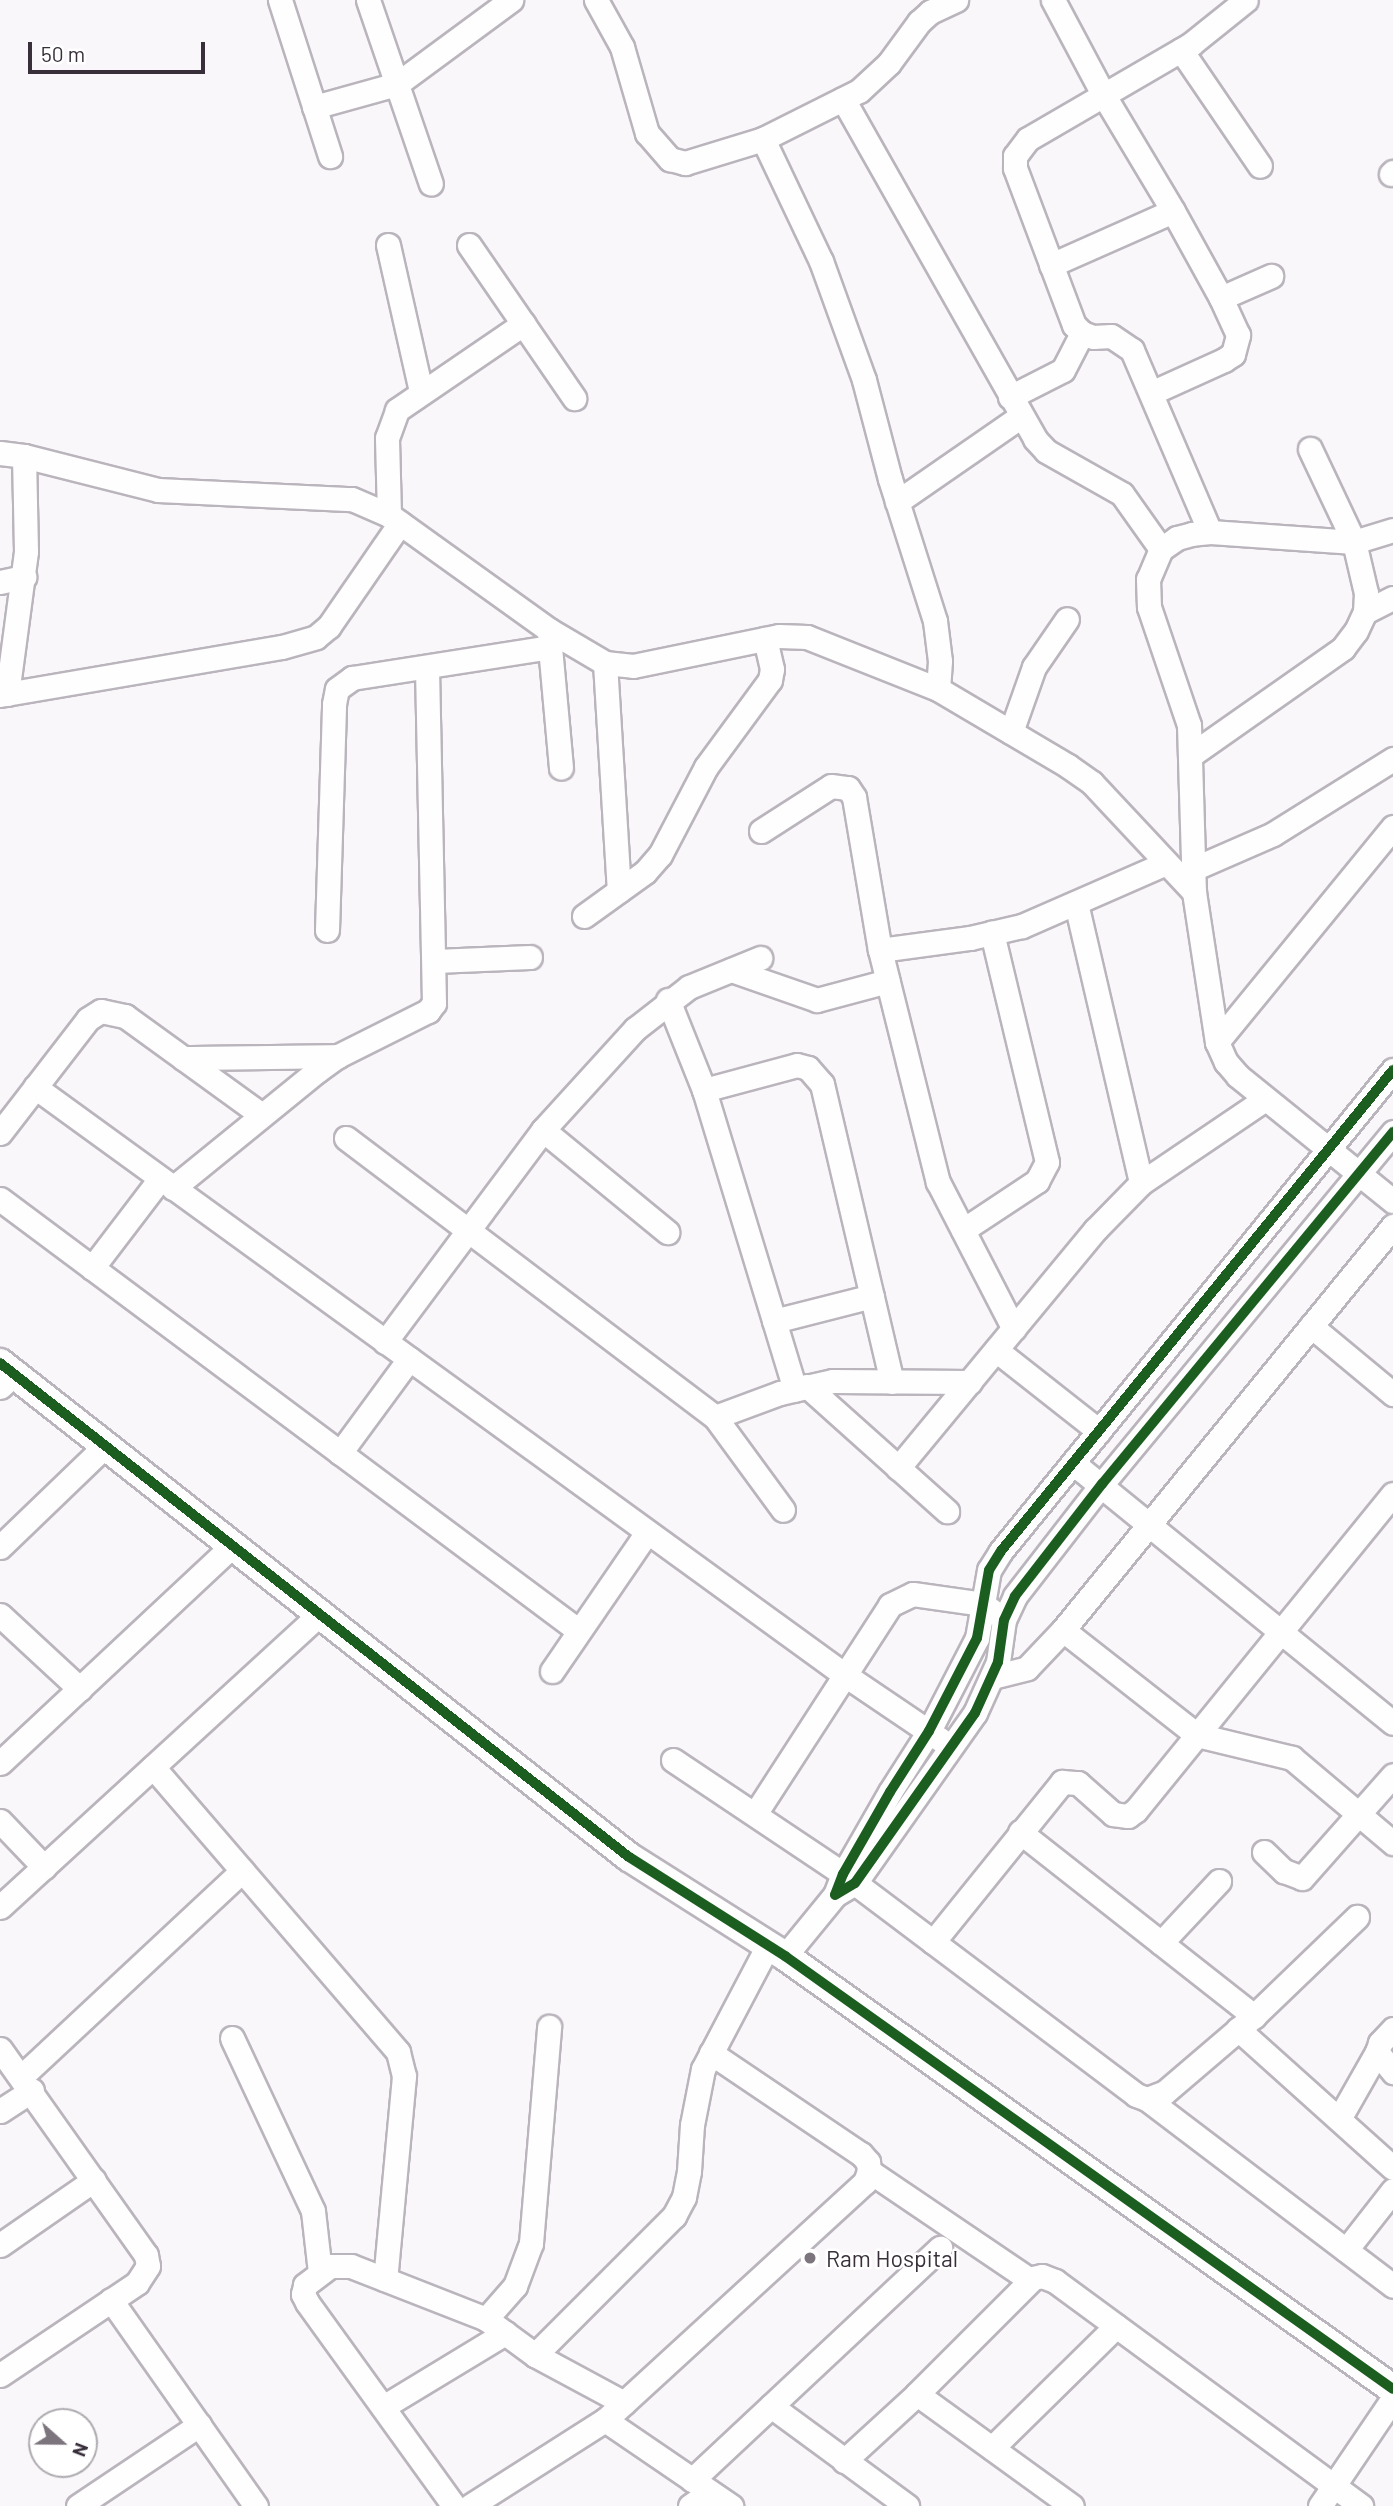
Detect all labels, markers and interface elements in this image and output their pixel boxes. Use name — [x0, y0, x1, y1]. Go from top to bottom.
scale bar — [32, 28, 208, 72]
text: 50 m — [41, 41, 85, 66]
place label: Ram Hospital — [826, 2244, 958, 2272]
marker: Ram Hospital — [800, 2248, 820, 2268]
north arrow — [28, 2408, 98, 2478]
text: N — [68, 2440, 94, 2460]

